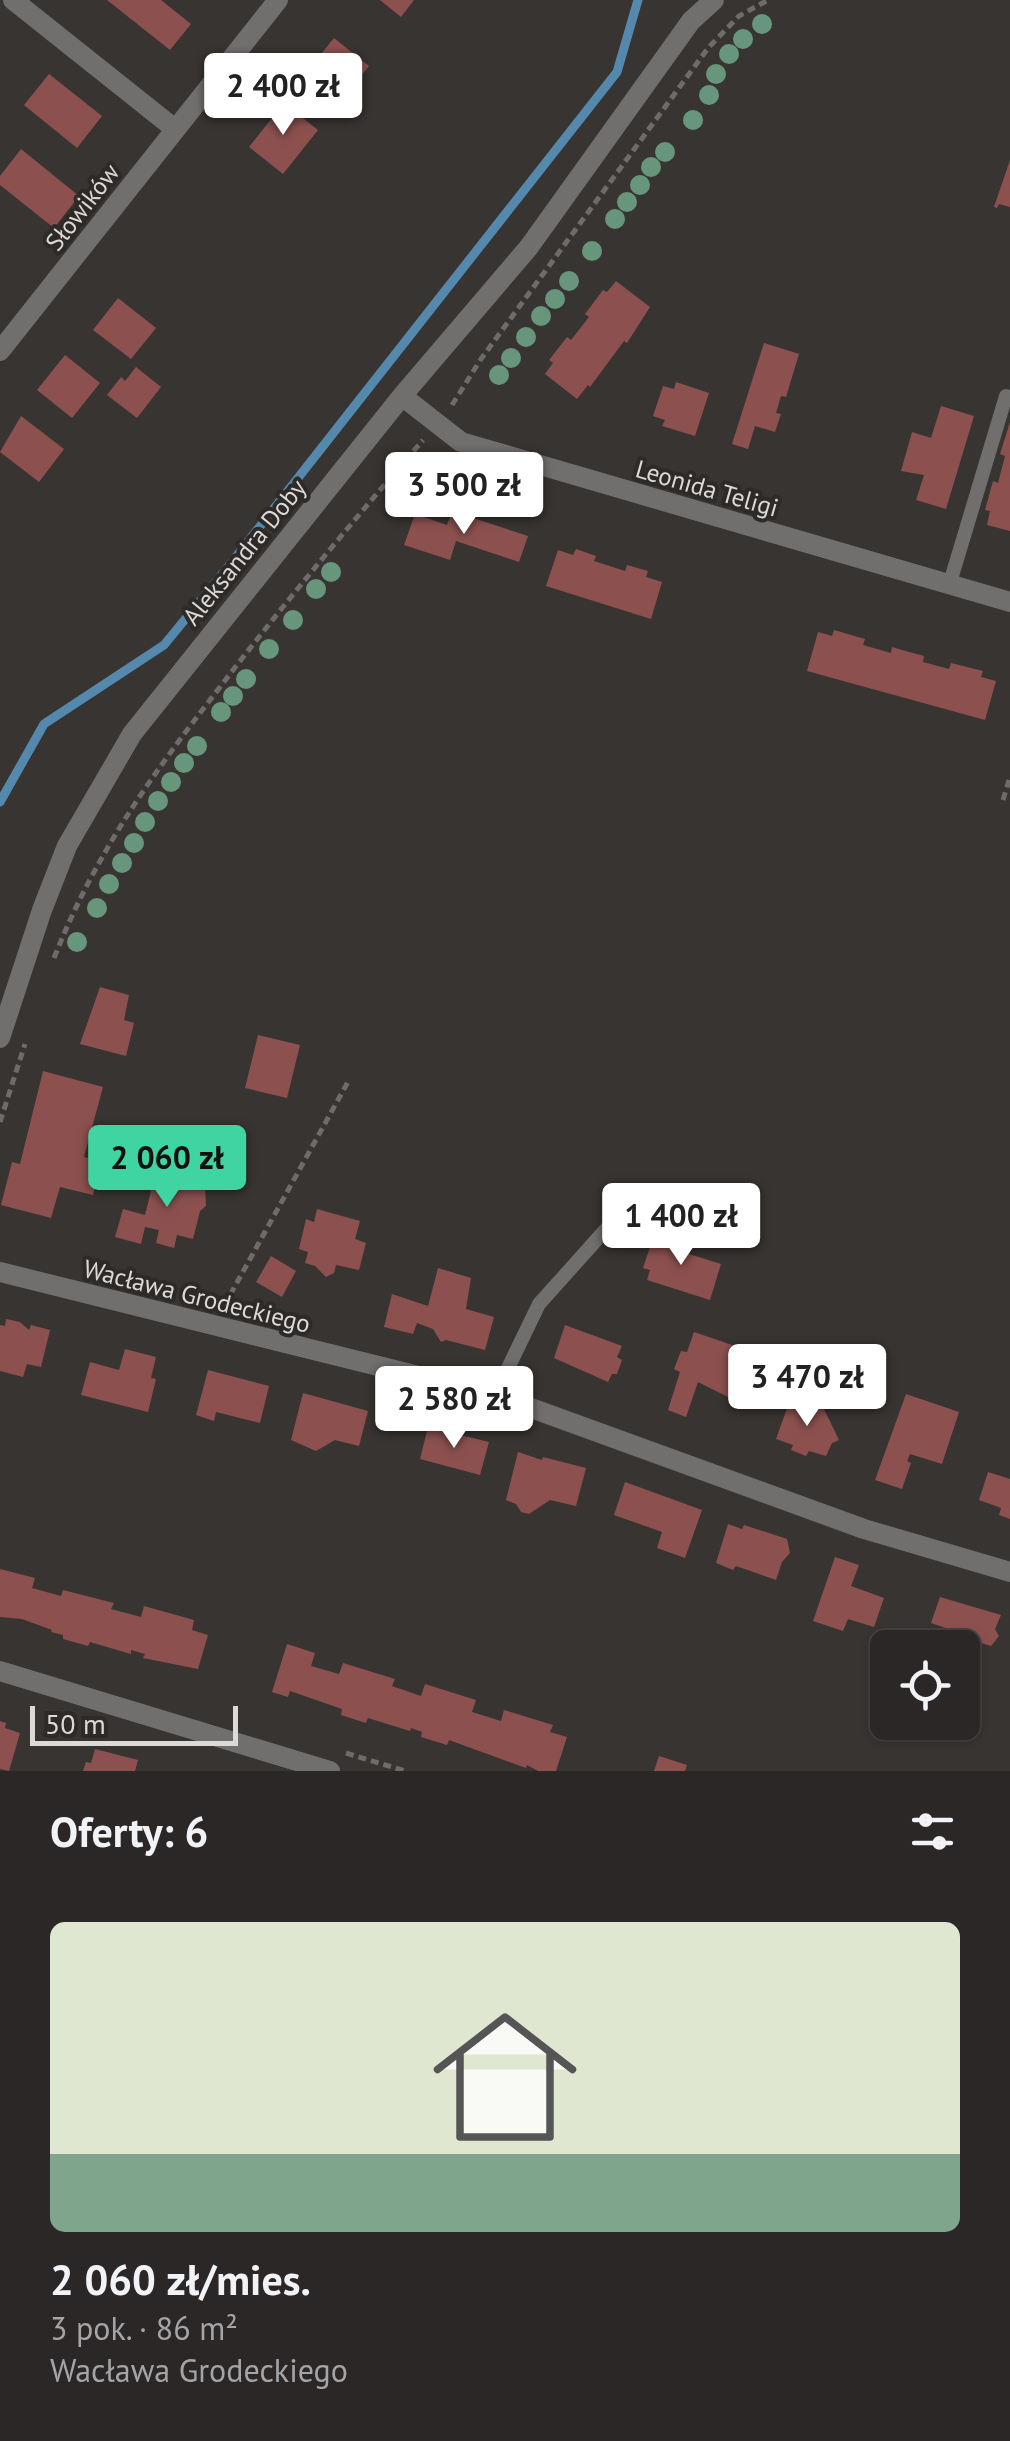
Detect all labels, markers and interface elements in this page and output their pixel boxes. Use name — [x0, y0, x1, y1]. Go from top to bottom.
pin: 2 400 zł — [180, 53, 386, 138]
text: 2 400 zł — [226, 64, 340, 106]
street label: Słowików — [38, 156, 126, 257]
pin: 3 500 zł — [361, 452, 567, 537]
street label: Leonida Teligi — [632, 452, 782, 524]
text: 3 500 zł — [407, 463, 521, 505]
street label: Aleksandra Doby — [175, 472, 313, 632]
pin: 2 060 zł — [64, 1125, 270, 1210]
text: 2 060 zł — [110, 1136, 224, 1178]
pin: 1 400 zł — [578, 1183, 784, 1268]
text: 1 400 zł — [624, 1194, 738, 1236]
street label: Wacława Grodeckiego — [80, 1252, 314, 1340]
pin: 3 470 zł — [704, 1344, 910, 1429]
text: 3 470 zł — [750, 1355, 864, 1397]
pin: 2 580 zł — [351, 1366, 557, 1451]
text: 2 580 zł — [397, 1377, 511, 1419]
map controls — [870, 1630, 980, 1740]
button: locate — [870, 1630, 980, 1740]
scale bar — [30, 1701, 238, 1746]
text: 50 m — [45, 1705, 106, 1742]
text: Oferty: 6 — [50, 1804, 208, 1859]
icon: filters — [905, 1804, 960, 1859]
icon: home — [415, 1987, 595, 2167]
text: 2 060 zł/mies. — [50, 2252, 311, 2307]
text: 3 pok. · 86 m² — [50, 2307, 238, 2349]
text: Wacława Grodeckiego — [50, 2349, 348, 2391]

